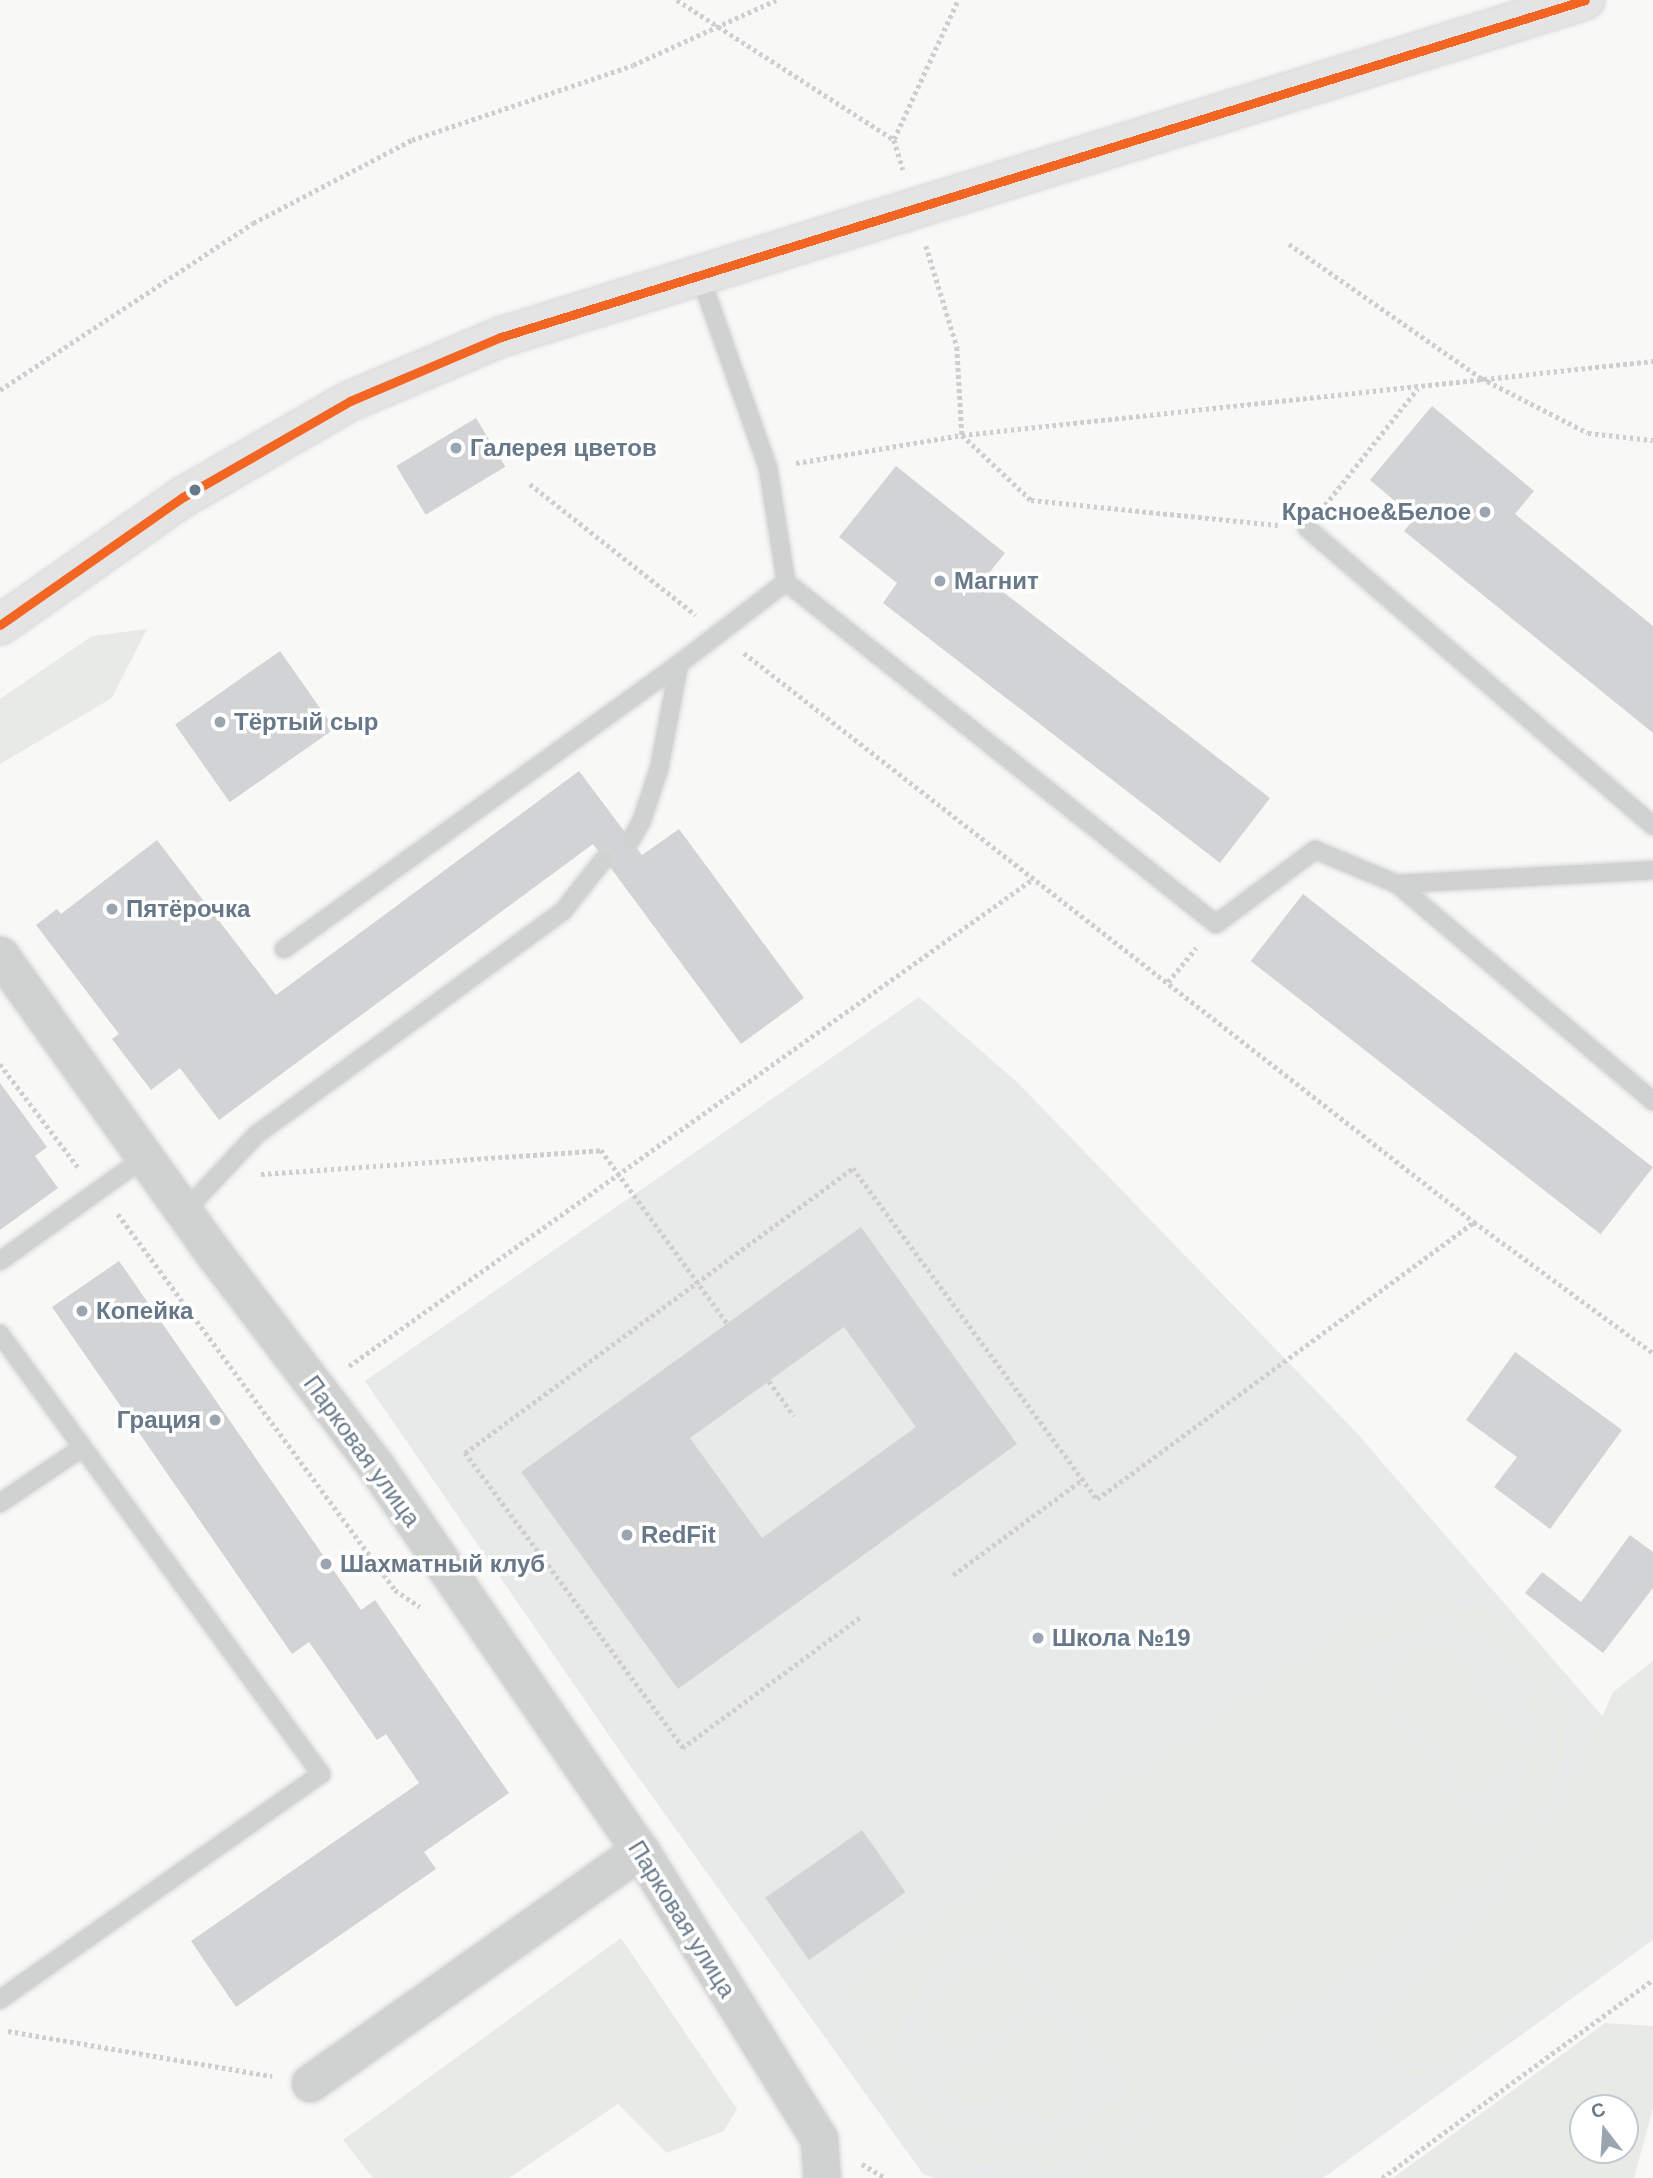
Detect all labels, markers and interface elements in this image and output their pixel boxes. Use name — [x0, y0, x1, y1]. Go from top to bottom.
place label: Галерея цветов — [470, 434, 657, 462]
marker: Галерея цветов — [448, 440, 464, 456]
unlabelled marker — [188, 483, 202, 497]
place label: Красное&Белое — [1282, 498, 1471, 526]
marker: Красное&Белое — [1477, 504, 1493, 520]
place label: Магнит — [954, 567, 1039, 595]
marker: Магнит — [932, 573, 948, 589]
place label: Тёртый сыр — [234, 708, 379, 736]
marker: Тёртый сыр — [212, 714, 228, 730]
place label: Пятёрочка — [126, 895, 250, 923]
marker: Пятёрочка — [104, 901, 120, 917]
place label: Копейка — [96, 1297, 193, 1325]
marker: Копейка — [74, 1303, 90, 1319]
street label: Парковая улица — [298, 1370, 426, 1532]
place label: Грация — [117, 1406, 201, 1434]
marker: Грация — [207, 1412, 223, 1428]
place label: RedFit — [641, 1521, 716, 1549]
marker: RedFit — [619, 1527, 635, 1543]
place label: Шахматный клуб — [340, 1550, 545, 1578]
marker: Шахматный клуб — [318, 1556, 334, 1572]
place label: Школа №19 — [1052, 1624, 1191, 1652]
marker: Школа №19 — [1030, 1630, 1046, 1646]
street label: Парковая улица — [622, 1835, 742, 2003]
north arrow — [1569, 2094, 1639, 2164]
text: С — [1589, 2098, 1608, 2122]

